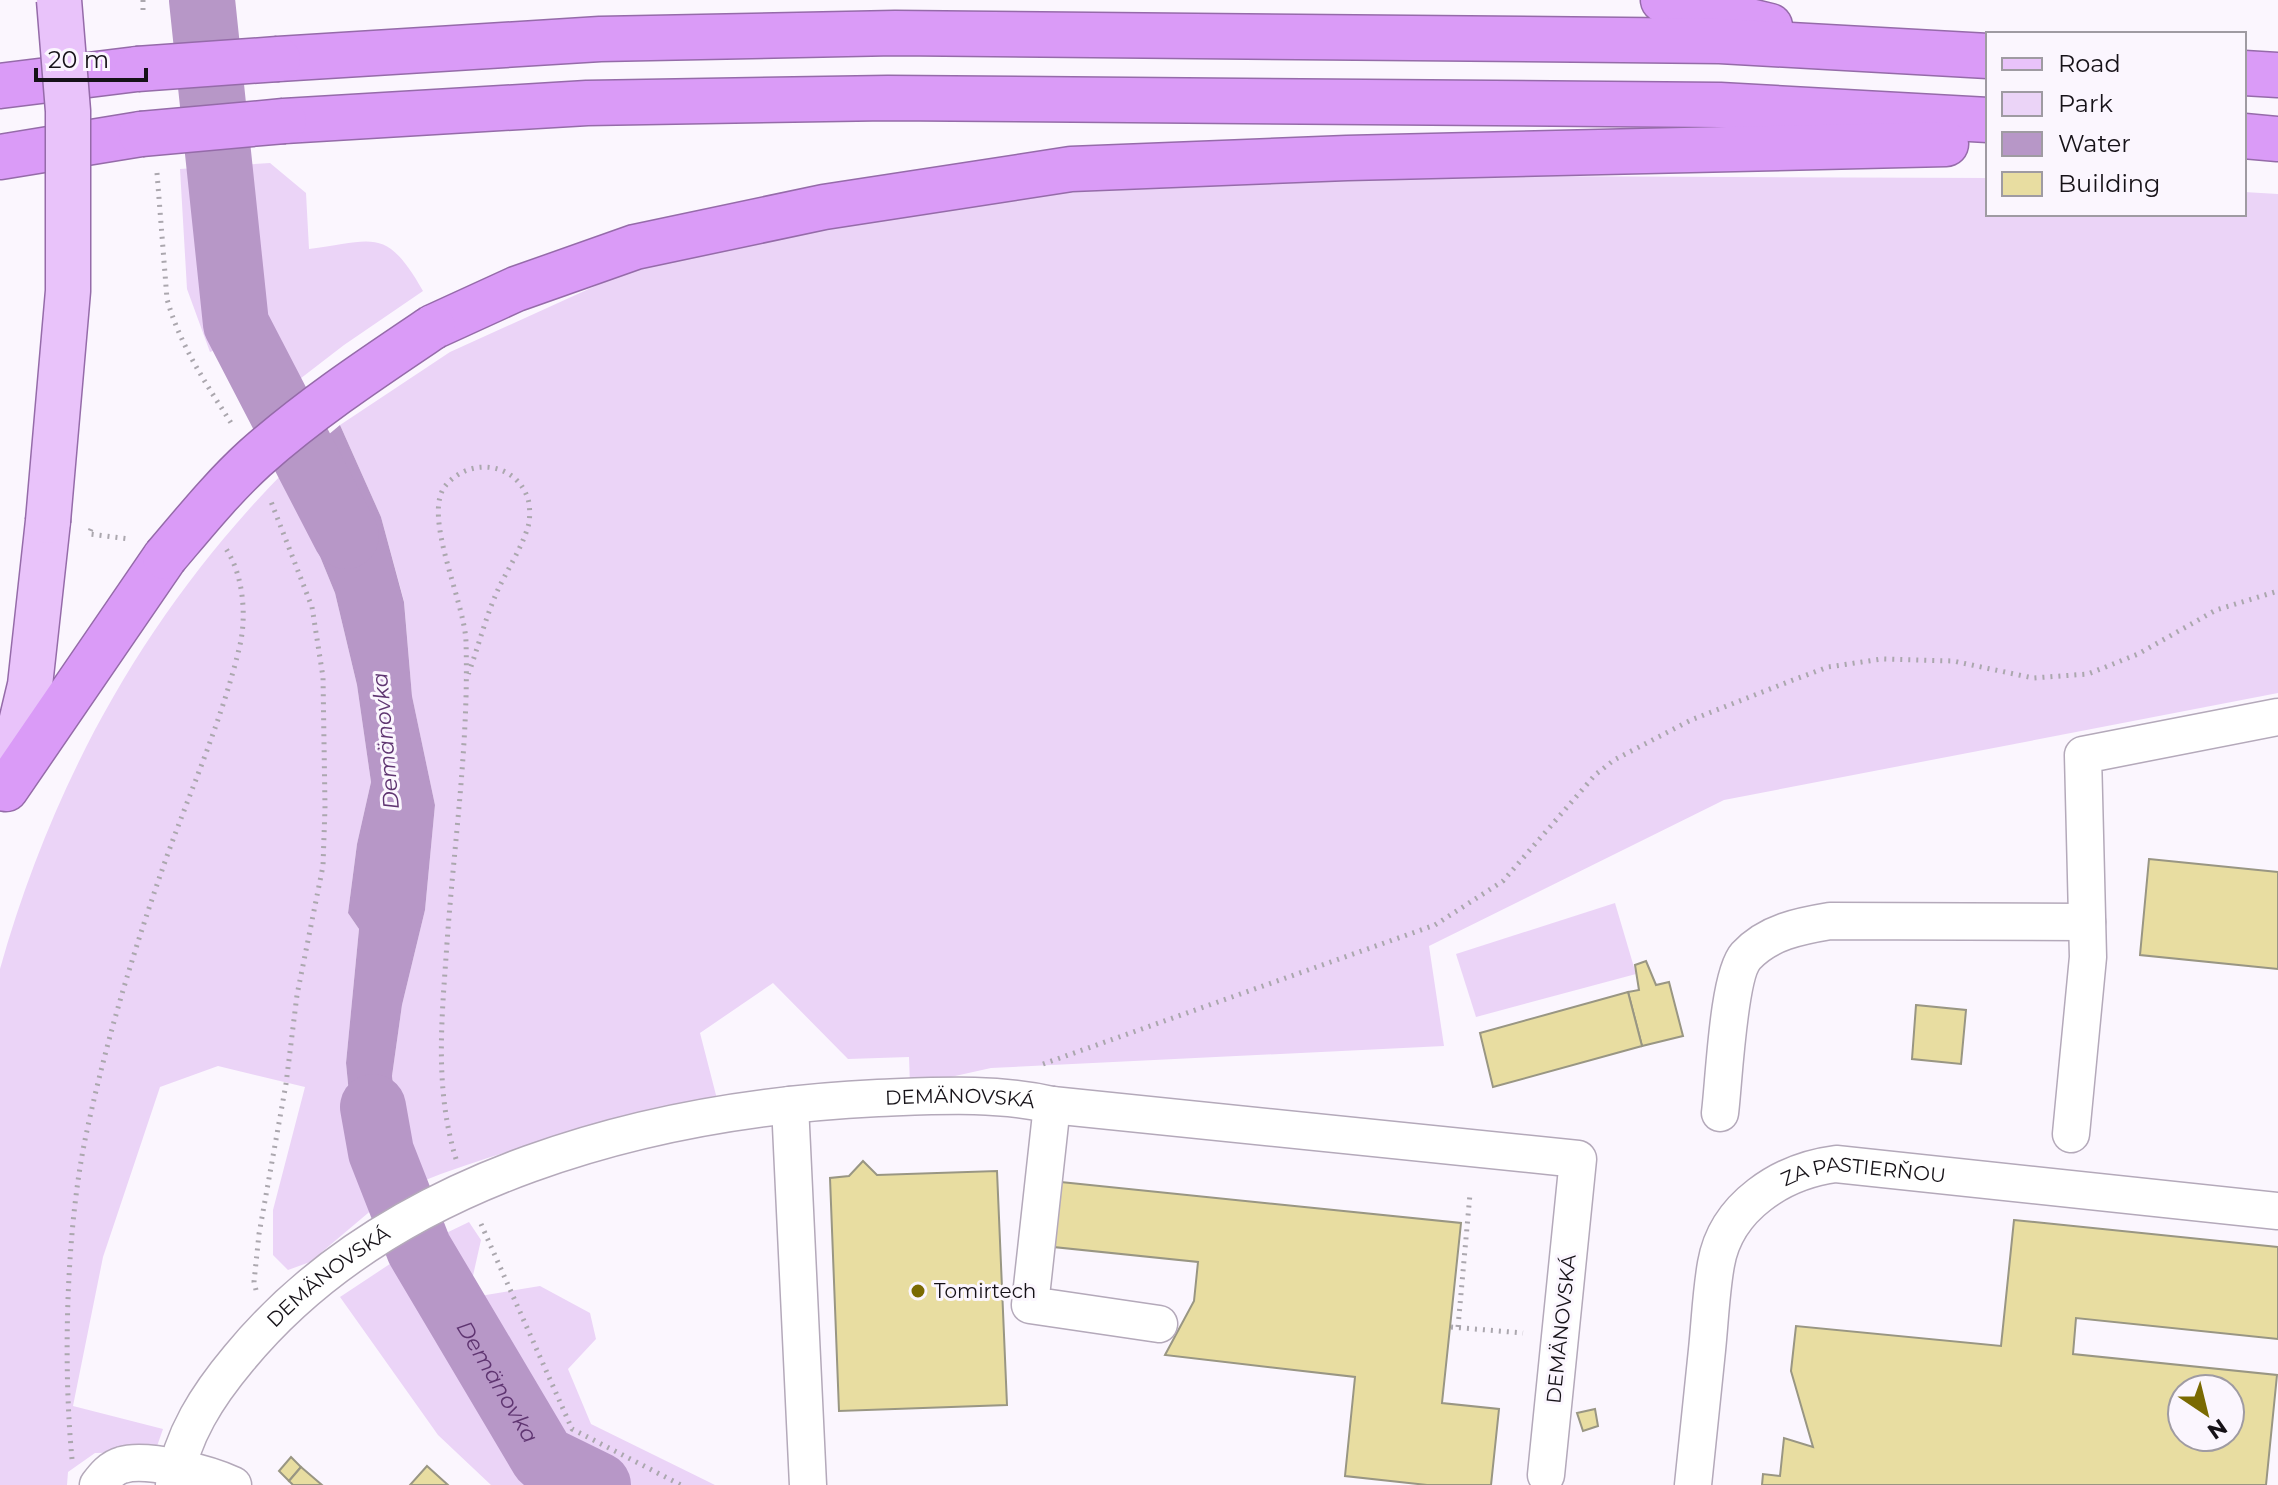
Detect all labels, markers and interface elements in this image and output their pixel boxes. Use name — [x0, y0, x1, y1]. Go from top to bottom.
scale bar — [36, 32, 146, 82]
legend — [1986, 32, 2246, 216]
text: 20 m — [48, 45, 109, 74]
text: Road — [2058, 49, 2121, 78]
text: Park — [2058, 89, 2113, 118]
text: Water — [2058, 129, 2131, 158]
text: Building — [2058, 169, 2161, 198]
water label: Demänovka — [366, 671, 405, 811]
street label: DEMÄNOVSKÁ — [884, 1084, 1037, 1113]
street label: ZA PASTIERŇOU — [1777, 1151, 1947, 1191]
street label: DEMÄNOVSKÁ — [262, 1221, 395, 1332]
street label: DEMÄNOVSKÁ — [1541, 1253, 1581, 1405]
place label: Tomirtech — [934, 1279, 1036, 1303]
marker: Tomirtech — [909, 1282, 927, 1300]
water label: Demänovka — [451, 1316, 544, 1448]
north arrow — [2166, 1373, 2246, 1453]
text: N — [2202, 1413, 2232, 1445]

